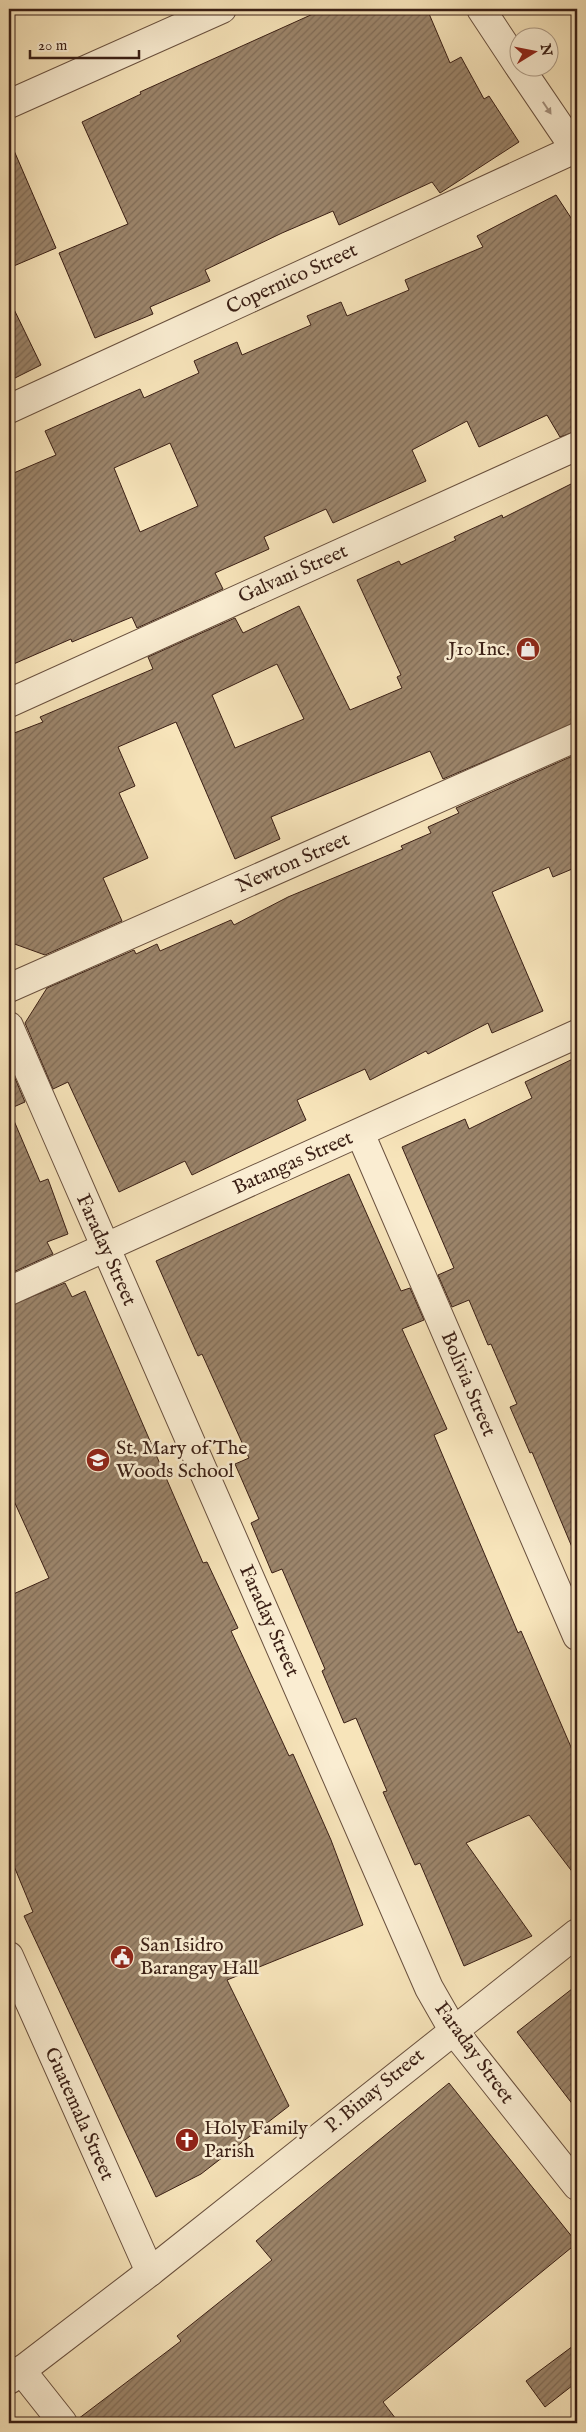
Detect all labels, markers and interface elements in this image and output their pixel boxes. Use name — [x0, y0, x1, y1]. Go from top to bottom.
scale bar — [30, 28, 139, 60]
north arrow — [508, 28, 558, 78]
text: 20 m — [38, 36, 68, 55]
text: N — [536, 41, 556, 57]
one-way arrow — [543, 101, 552, 115]
street label: Copernico Street — [222, 238, 362, 320]
street label: Galvani Street — [234, 539, 352, 609]
shop icon: J10 Inc. — [515, 636, 541, 662]
place label: J10 Inc. — [446, 637, 510, 662]
street label: Newton Street — [232, 827, 354, 899]
street label: Batangas Street — [229, 1125, 357, 1201]
street label: Faraday Street — [70, 1190, 142, 1310]
street label: Bolivia Street — [435, 1328, 501, 1440]
place label: St. Mary of The Woods School — [116, 1436, 248, 1484]
school or university icon: St. Mary of The Woods School — [85, 1447, 111, 1473]
street label: Faraday Street — [233, 1561, 305, 1681]
place label: San Isidro Barangay Hall — [140, 1933, 259, 1981]
public building icon: San Isidro Barangay Hall — [109, 1944, 135, 1970]
street label: Faraday Street — [429, 1997, 519, 2109]
street label: Guatemala Street — [38, 2043, 120, 2185]
street label: P. Binay Street — [320, 2043, 430, 2139]
place label: Holy Family Parish — [204, 2116, 308, 2164]
church icon: Holy Family Parish — [174, 2127, 200, 2153]

